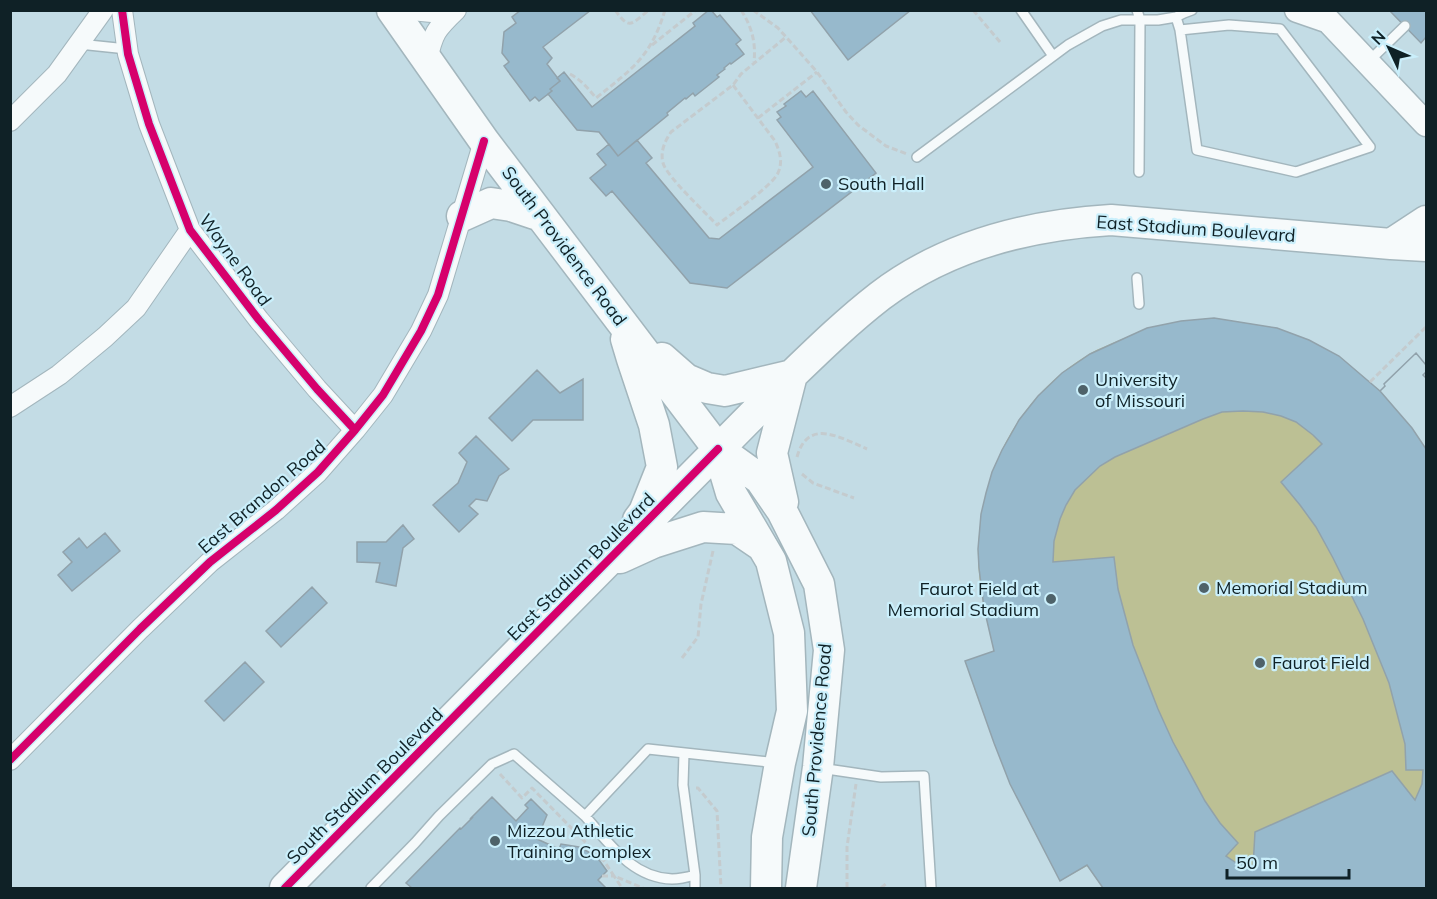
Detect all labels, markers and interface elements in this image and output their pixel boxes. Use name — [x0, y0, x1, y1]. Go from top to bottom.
north arrow — [1359, 18, 1419, 78]
text: N — [1367, 26, 1390, 49]
street label: South Providence Road — [497, 161, 632, 330]
place label: South Hall — [838, 172, 925, 195]
marker: South Hall — [819, 177, 833, 191]
street label: Wayne Road — [194, 209, 277, 310]
street label: East Stadium Boulevard — [1096, 210, 1296, 247]
place label: University of Missouri — [1095, 368, 1185, 412]
marker: University of Missouri — [1076, 383, 1090, 397]
street label: East Brandon Road — [193, 435, 330, 558]
street label: East Stadium Boulevard — [502, 488, 659, 645]
place label: Memorial Stadium — [1216, 576, 1367, 599]
place label: Faurot Field at Memorial Stadium — [888, 577, 1039, 621]
marker: Memorial Stadium — [1197, 581, 1211, 595]
marker: Faurot Field at Memorial Stadium — [1044, 592, 1058, 606]
street label: South Providence Road — [797, 642, 836, 838]
place label: Faurot Field — [1272, 651, 1370, 674]
marker: Faurot Field — [1253, 656, 1267, 670]
street label: South Stadium Boulevard — [282, 703, 448, 869]
place label: Mizzou Athletic Training Complex — [507, 819, 652, 863]
marker: Mizzou Athletic Training Complex — [488, 834, 502, 848]
scale bar — [1227, 842, 1348, 880]
text: 50 m — [1236, 851, 1278, 874]

